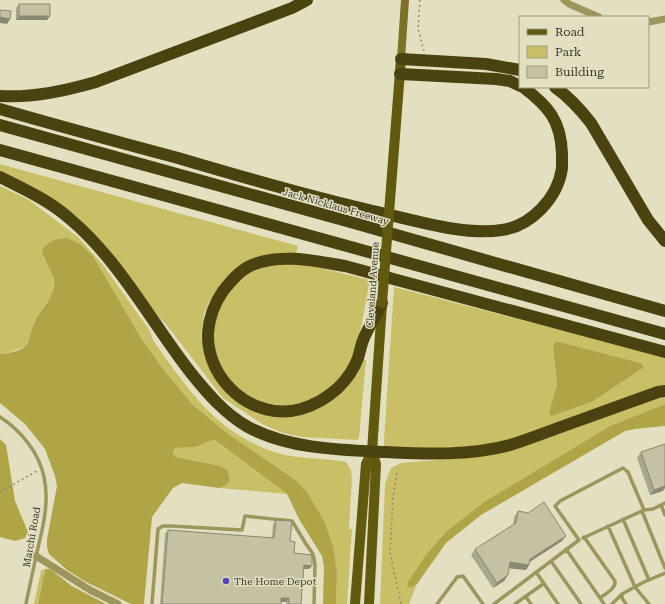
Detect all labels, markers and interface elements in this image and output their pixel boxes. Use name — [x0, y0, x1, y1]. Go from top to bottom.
legend — [519, 16, 649, 88]
text: Road — [555, 25, 585, 39]
text: Park — [555, 45, 582, 59]
text: Building — [555, 65, 604, 79]
street label: Jack Nicklaus Freeway — [281, 186, 390, 227]
street label: Cleveland Avenue — [364, 241, 381, 329]
street label: Marchi Road — [21, 505, 42, 568]
marker: The Home Depot — [221, 576, 231, 586]
place label: The Home Depot — [234, 576, 317, 587]

